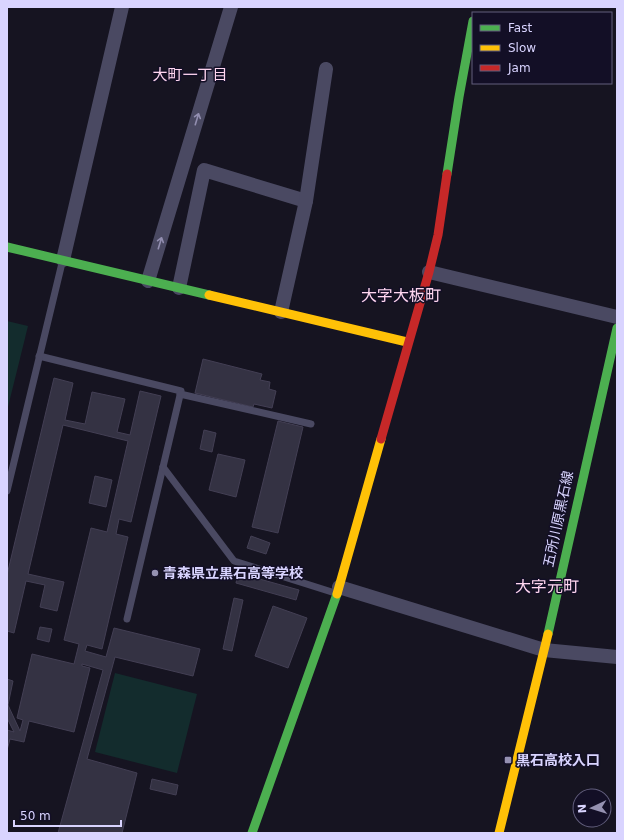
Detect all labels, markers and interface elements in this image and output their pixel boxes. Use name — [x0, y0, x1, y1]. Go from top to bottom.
legend — [472, 12, 612, 84]
text: Fast — [508, 21, 532, 35]
text: Slow — [508, 41, 536, 55]
text: Jam — [507, 61, 531, 75]
district label: 大町一丁目 — [152, 66, 228, 84]
one-way arrow — [194, 113, 201, 126]
one-way arrow — [157, 237, 164, 250]
district label: 大字大板町 — [361, 286, 441, 305]
street label: 五所川原黒石線 — [540, 469, 576, 569]
place label: 青森県立黒石高等学校 — [163, 565, 303, 581]
marker: 青森県立黒石高等学校 — [150, 568, 160, 578]
district label: 大字元町 — [515, 577, 579, 596]
place label: 黒石高校入口 — [516, 752, 600, 768]
marker: 黒石高校入口 — [503, 755, 513, 765]
north arrow — [572, 788, 612, 828]
scale bar — [14, 802, 121, 828]
text: N — [576, 804, 589, 814]
text: 50 m — [20, 809, 51, 823]

